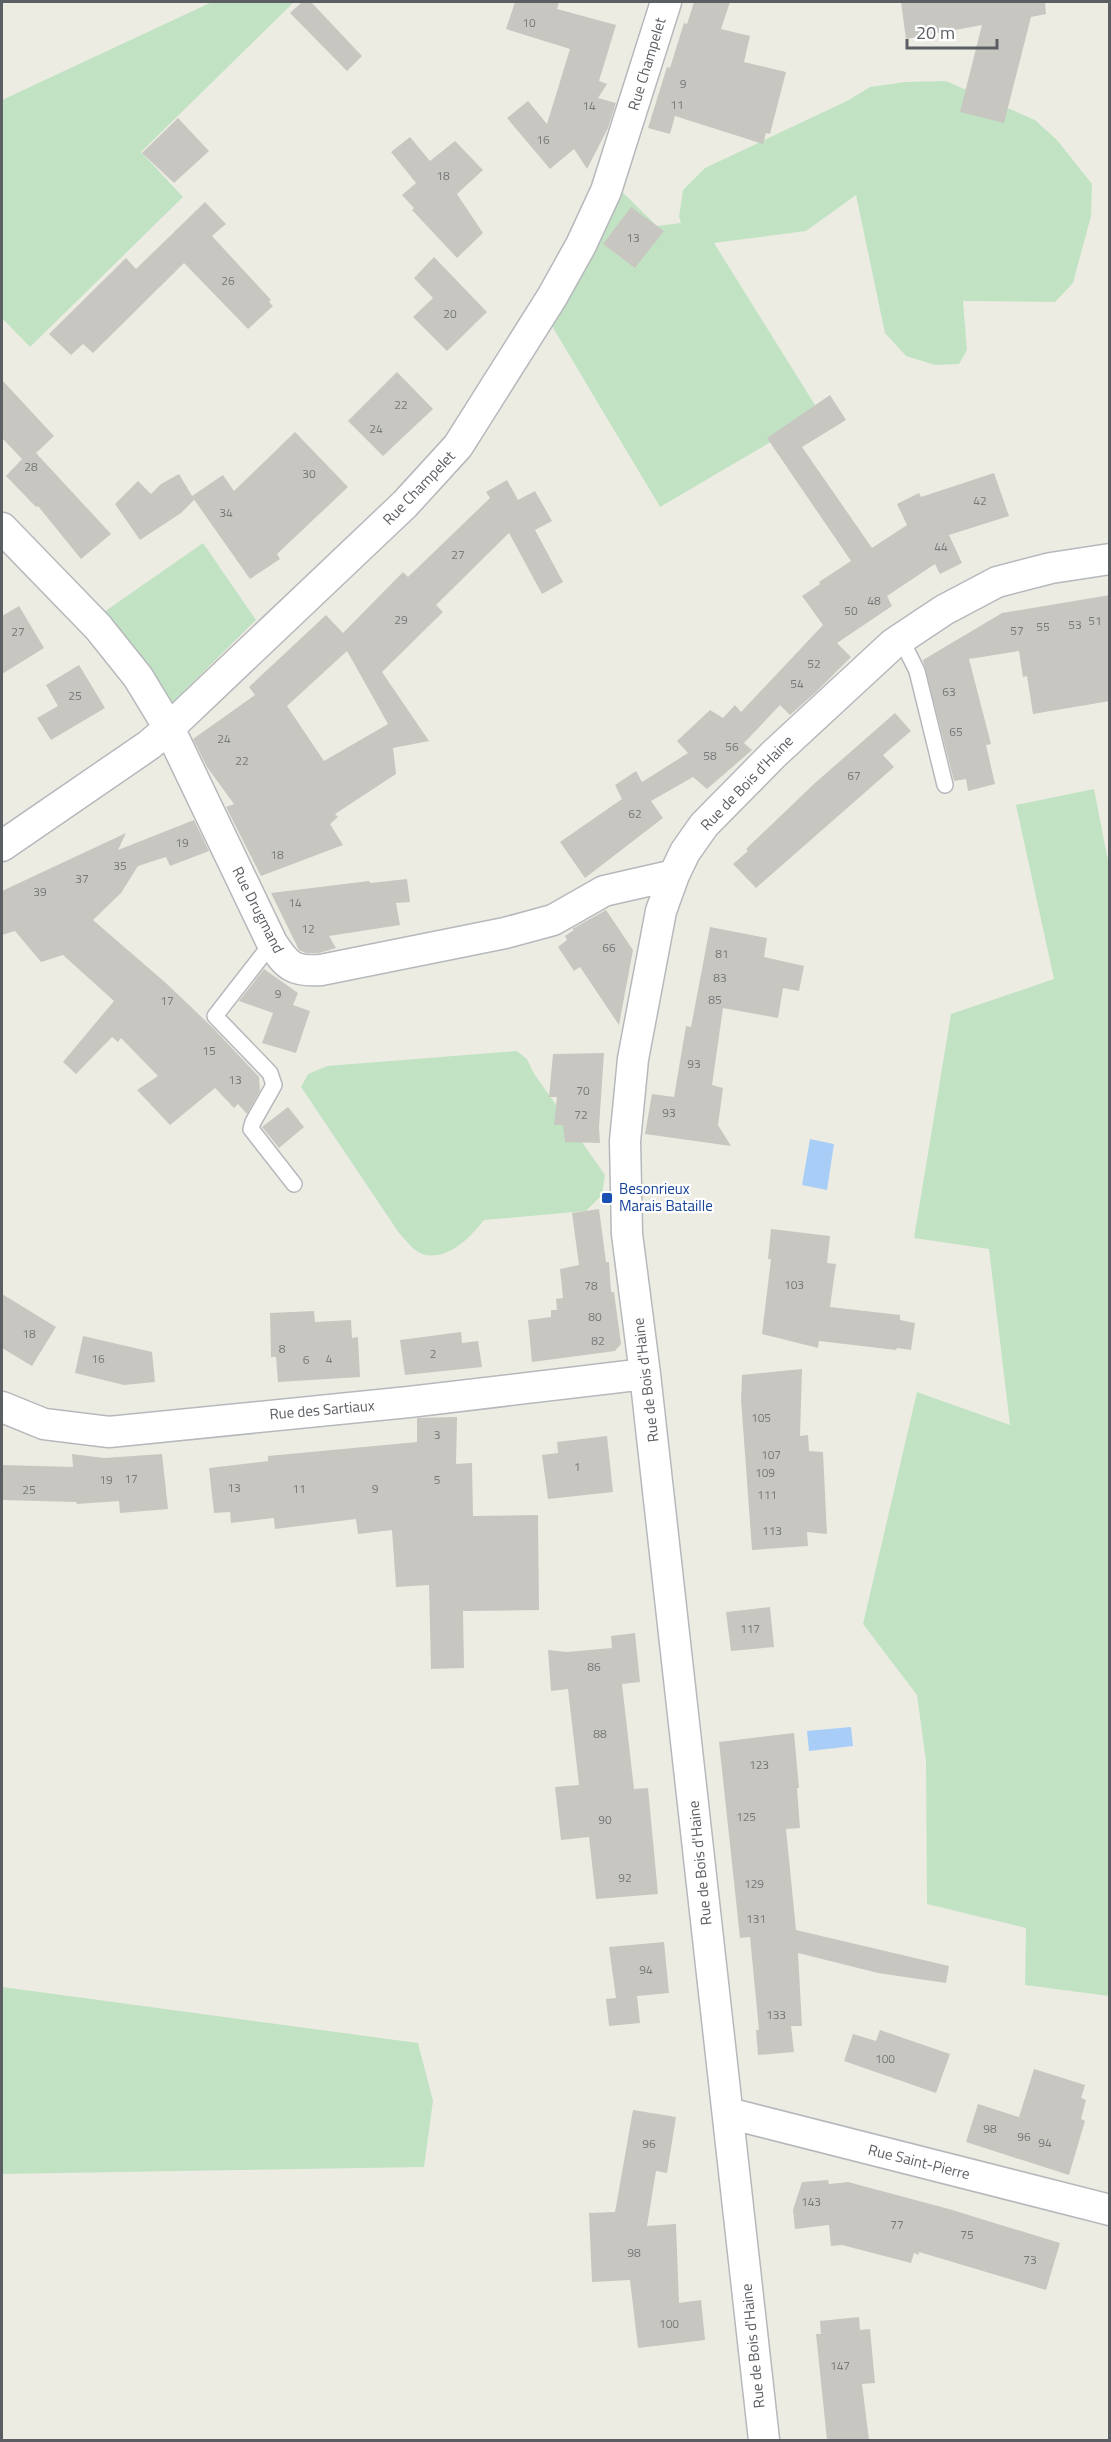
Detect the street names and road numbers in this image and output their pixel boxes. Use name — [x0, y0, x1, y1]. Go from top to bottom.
street label: Rue Champelet — [621, 14, 672, 113]
street label: Rue Champelet — [377, 445, 461, 530]
street label: Rue de Bois d'Haine — [695, 730, 798, 836]
street label: Rue Drugmand — [227, 862, 290, 957]
street label: Rue de Bois d'Haine — [626, 1317, 665, 1444]
street label: Rue des Sartiaux — [268, 1393, 376, 1426]
street label: Rue de Bois d'Haine — [682, 1800, 717, 1927]
street label: Rue Saint-Pierre — [866, 2138, 972, 2185]
street label: Rue de Bois d'Haine — [735, 2283, 770, 2410]

